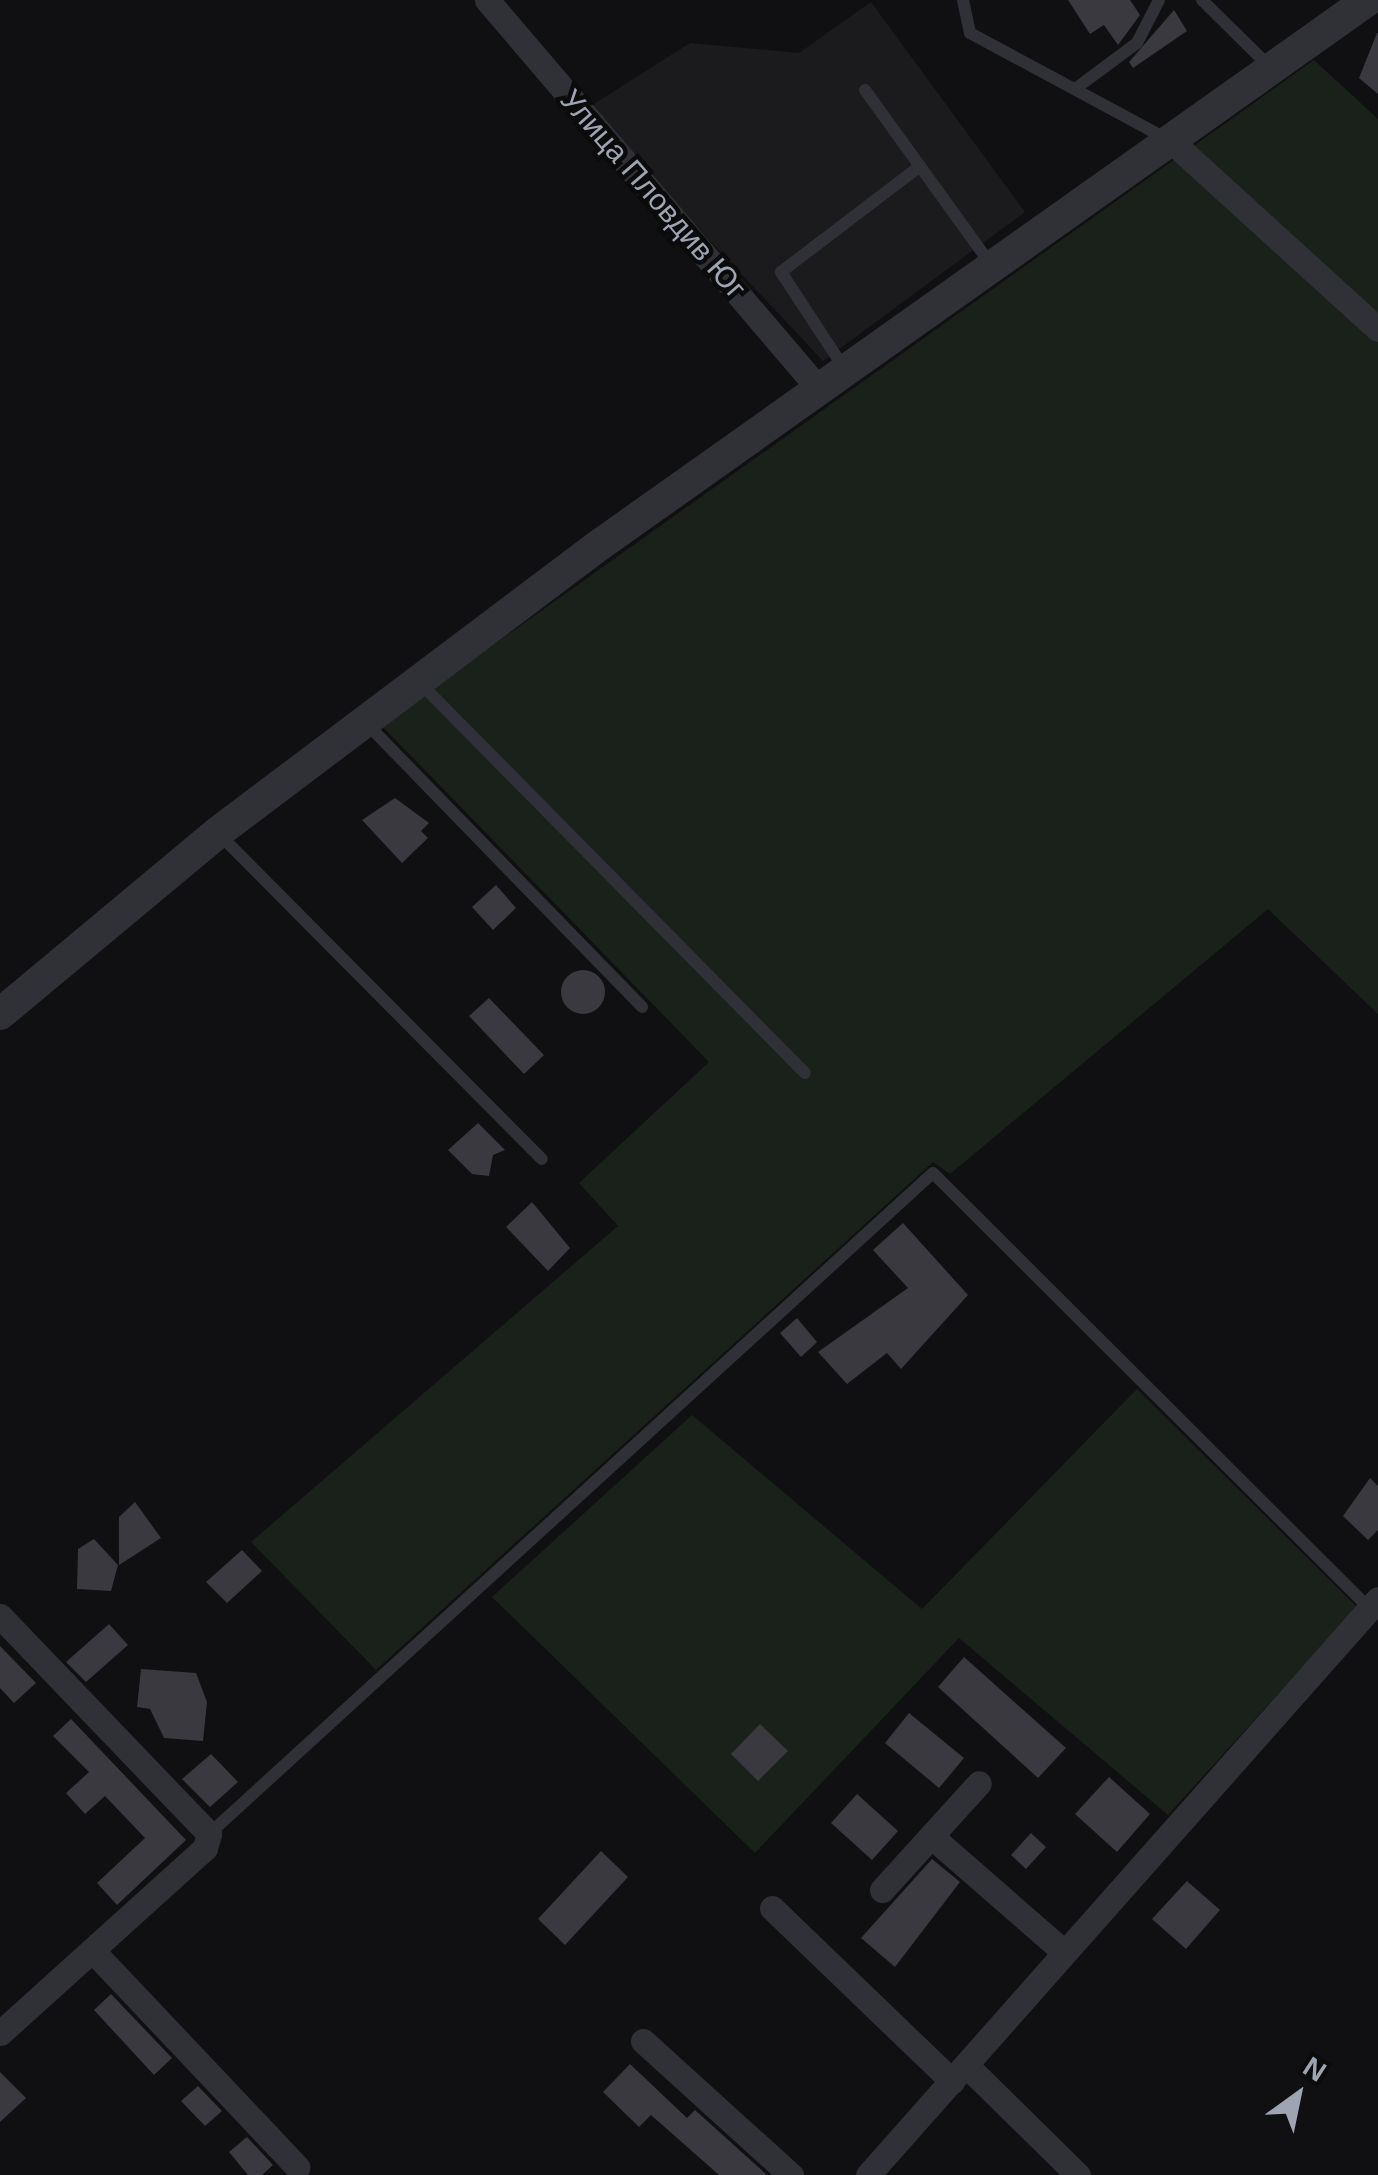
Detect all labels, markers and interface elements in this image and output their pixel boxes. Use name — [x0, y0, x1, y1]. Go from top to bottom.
street label: Улица Пловдив Юг — [552, 82, 754, 306]
north arrow — [1248, 2045, 1348, 2145]
text: N — [1298, 2051, 1332, 2088]

